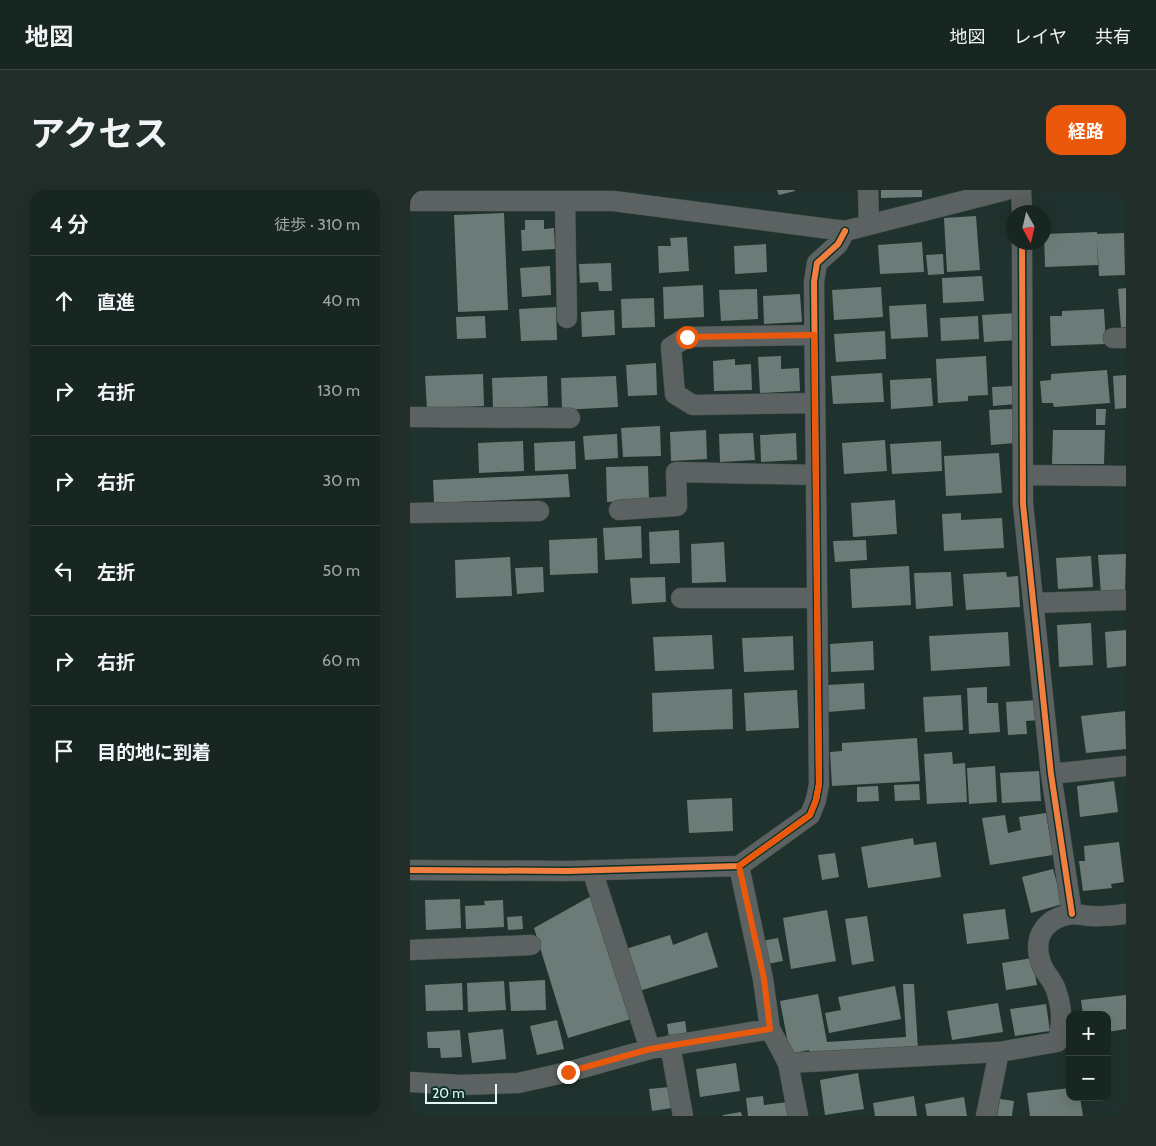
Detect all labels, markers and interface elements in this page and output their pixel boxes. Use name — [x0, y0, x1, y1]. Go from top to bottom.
text: 地図 — [25, 22, 73, 51]
text: 地図 — [950, 26, 986, 48]
text: レイヤ — [1014, 26, 1067, 48]
text: 共有 — [1095, 26, 1131, 48]
button: 経路 — [1046, 105, 1126, 155]
text: アクセス — [30, 112, 168, 155]
north arrow — [1006, 205, 1051, 250]
text: 4 分 — [50, 212, 89, 237]
text: 徒歩 · 310 m — [274, 215, 360, 234]
icon: ahead — [50, 287, 78, 315]
text: 直進 — [97, 291, 135, 314]
text: 40 m — [322, 291, 360, 310]
route start — [676, 326, 699, 349]
icon: right — [50, 377, 78, 405]
text: 右折 — [97, 381, 135, 404]
text: 130 m — [317, 381, 360, 400]
icon: right — [50, 467, 78, 495]
text: 右折 — [97, 471, 135, 494]
text: 30 m — [323, 471, 360, 490]
icon: left — [50, 557, 78, 585]
text: 左折 — [97, 561, 135, 584]
text: 50 m — [323, 561, 360, 580]
icon: right — [50, 647, 78, 675]
text: 右折 — [97, 651, 135, 674]
text: 60 m — [322, 651, 360, 670]
icon: arrive — [50, 737, 78, 765]
text: 目的地に到着 — [97, 741, 211, 764]
map controls — [1066, 1011, 1111, 1101]
button: + — [1066, 1011, 1111, 1056]
button: − — [1066, 1056, 1111, 1101]
route end — [557, 1061, 580, 1084]
scale bar — [425, 1081, 498, 1104]
text: 20 m — [432, 1084, 465, 1102]

